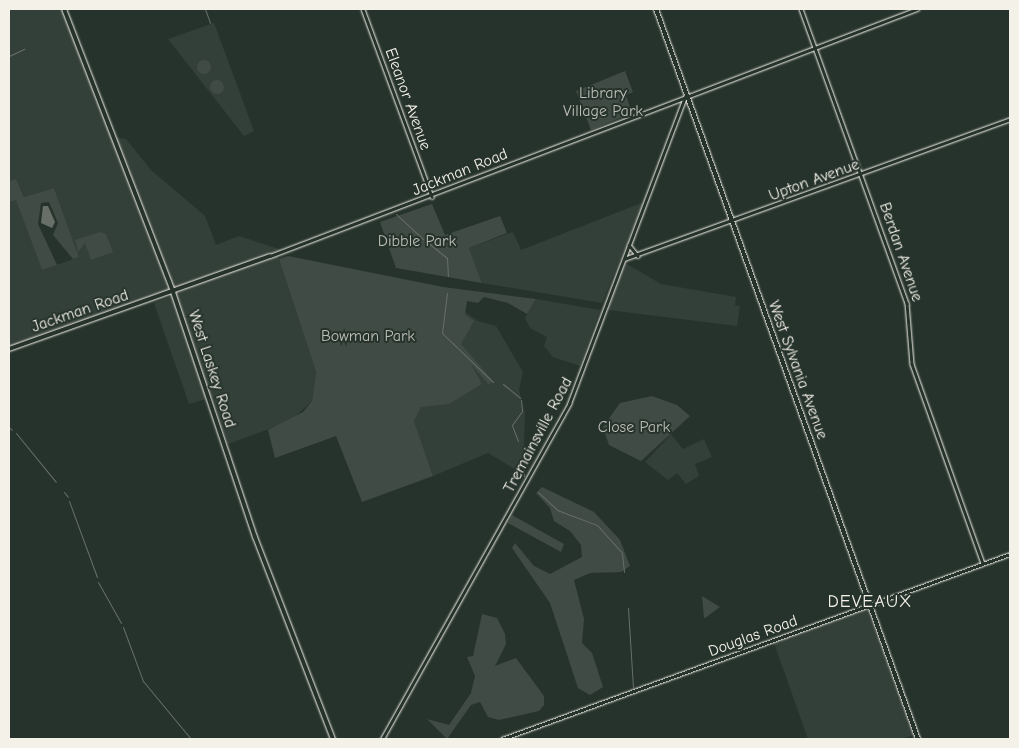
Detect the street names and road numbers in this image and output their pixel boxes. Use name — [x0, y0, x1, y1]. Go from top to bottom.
street label: Eleanor Avenue — [381, 45, 435, 153]
street label: Jackman Road — [409, 144, 511, 200]
street label: Upton Avenue — [766, 155, 862, 205]
street label: Berdan Avenue — [875, 200, 927, 304]
street label: Jackman Road — [29, 285, 131, 337]
street label: West Sylvania Avenue — [764, 298, 832, 442]
street label: West Laskey Road — [184, 308, 240, 430]
street label: Tremainsville Road — [499, 374, 577, 496]
street label: Douglas Road — [706, 611, 800, 661]

